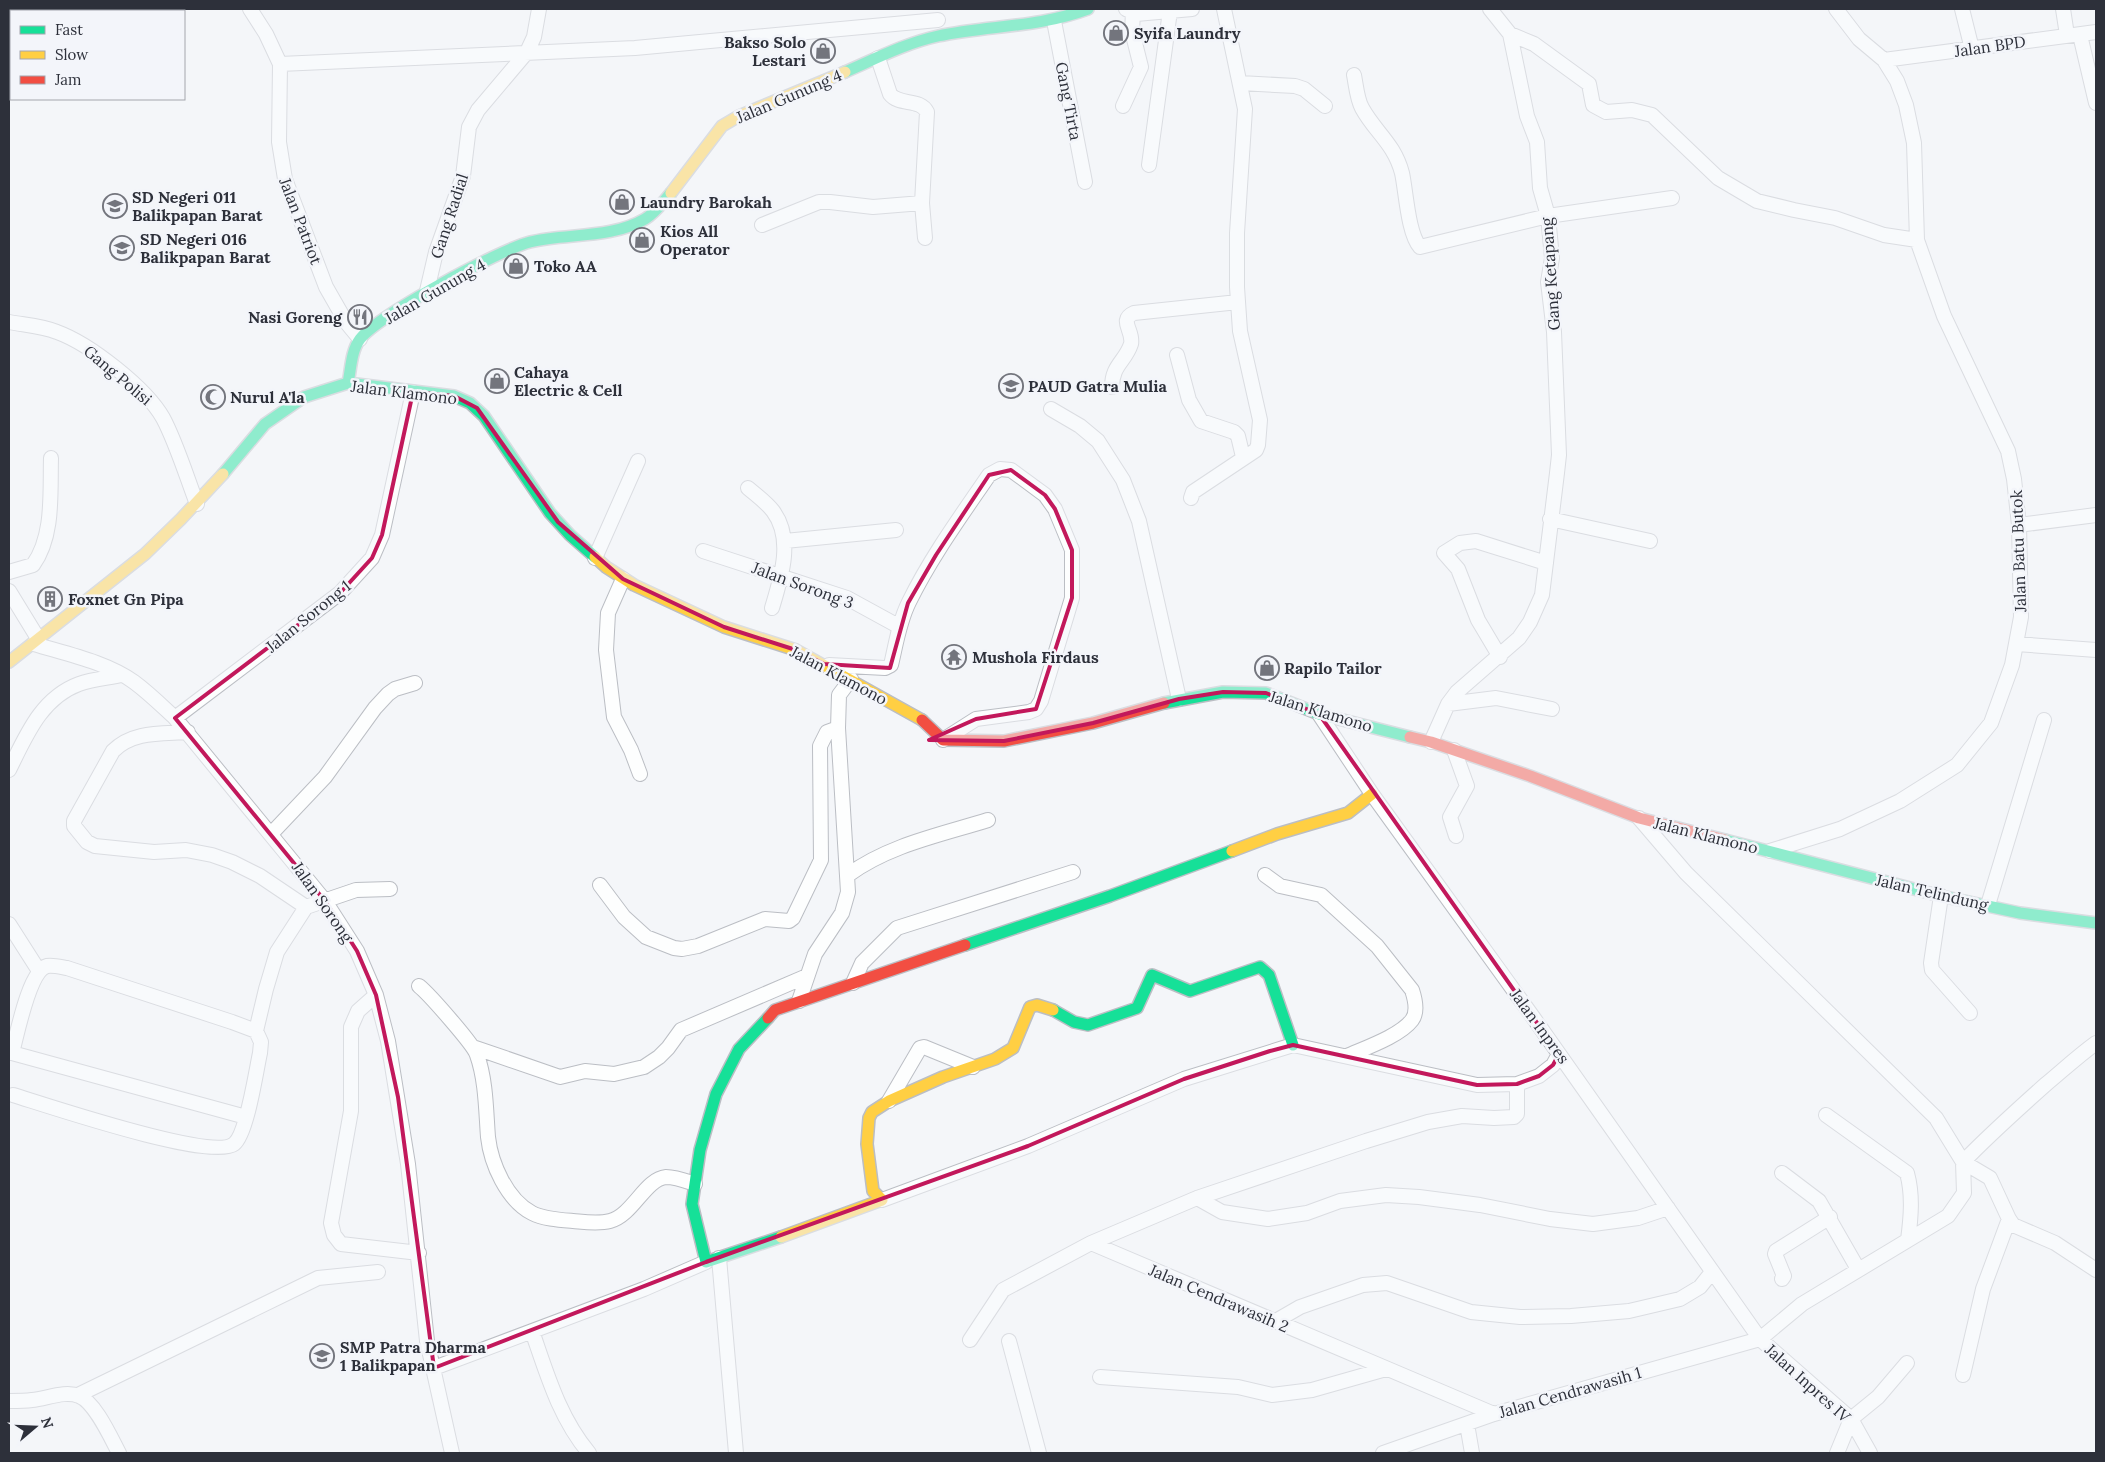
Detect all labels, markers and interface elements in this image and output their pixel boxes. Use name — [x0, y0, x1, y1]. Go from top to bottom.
legend — [10, 10, 185, 100]
text: Fast — [55, 20, 83, 39]
shop icon: Syifa Laundry — [1103, 20, 1129, 46]
place label: Syifa Laundry — [1134, 23, 1241, 43]
street label: Jalan BPD — [1952, 31, 2027, 61]
place label: Bakso Solo Lestari — [724, 32, 806, 70]
shop icon: Bakso Solo Lestari — [810, 38, 836, 64]
text: Slow — [55, 45, 88, 64]
street label: Gang Tirta — [1052, 60, 1086, 142]
street label: Jalan Gunung 4 — [732, 65, 845, 128]
text: Jam — [54, 70, 82, 89]
street label: Gang Radial — [426, 171, 472, 261]
street label: Jalan Patriot — [275, 174, 327, 268]
place label: SD Negeri 011 Balikpapan Barat — [132, 187, 263, 225]
shop icon: Laundry Barokah — [609, 189, 635, 215]
place label: Laundry Barokah — [640, 192, 772, 212]
school or university icon: SD Negeri 011 Balikpapan Barat — [102, 193, 128, 219]
street label: Gang Ketapang — [1536, 216, 1564, 331]
place label: Kios All Operator — [660, 221, 730, 259]
shop icon: Kios All Operator — [629, 227, 655, 253]
place label: SD Negeri 016 Balikpapan Barat — [140, 229, 271, 267]
school or university icon: SD Negeri 016 Balikpapan Barat — [109, 235, 135, 261]
shop icon: Toko AA — [503, 253, 529, 279]
street label: Jalan Gunung 4 — [380, 254, 489, 328]
place label: Toko AA — [534, 256, 597, 276]
restaurant icon: Nasi Goreng — [347, 304, 373, 330]
place label: Nasi Goreng — [248, 307, 343, 327]
street label: Gang Polisi — [80, 341, 156, 409]
place label: Cahaya Electric & Cell — [514, 362, 622, 400]
shop icon: Cahaya Electric & Cell — [484, 368, 510, 394]
school or university icon: PAUD Gatra Mulia — [998, 373, 1024, 399]
street label: Jalan Klamono — [349, 375, 458, 408]
place label: PAUD Gatra Mulia — [1028, 376, 1167, 396]
mosque icon: Nurul A'la — [200, 384, 226, 410]
place label: Nurul A'la — [230, 387, 305, 407]
street label: Jalan Batu Butok — [2006, 489, 2030, 613]
street label: Jalan Sorong 3 — [748, 557, 857, 613]
street label: Jalan Sorong 1 — [261, 575, 355, 657]
building icon: Foxnet Gn Pipa — [37, 586, 63, 612]
place label: Foxnet Gn Pipa — [68, 589, 184, 609]
street label: Jalan Klamono — [786, 641, 891, 709]
temple icon: Mushola Firdaus — [941, 644, 967, 670]
place label: Mushola Firdaus — [972, 647, 1099, 667]
shop icon: Rapilo Tailor — [1254, 655, 1280, 681]
place label: Rapilo Tailor — [1284, 658, 1382, 678]
street label: Jalan Klamono — [1266, 686, 1375, 736]
street label: Jalan Klamono — [1651, 812, 1760, 858]
street label: Jalan Sorong — [287, 857, 359, 947]
street label: Jalan Telindung — [1873, 869, 1991, 915]
street label: Jalan Inpres — [1505, 984, 1574, 1067]
street label: Jalan Cendrawasih 2 — [1145, 1259, 1292, 1336]
place label: SMP Patra Dharma 1 Balikpapan — [340, 1337, 486, 1375]
street label: Jalan Inpres IV — [1760, 1339, 1855, 1427]
school or university icon: SMP Patra Dharma 1 Balikpapan — [309, 1343, 335, 1369]
street label: Jalan Cendrawasih 1 — [1496, 1362, 1644, 1422]
north arrow — [10, 1402, 60, 1452]
text: N — [37, 1415, 58, 1431]

